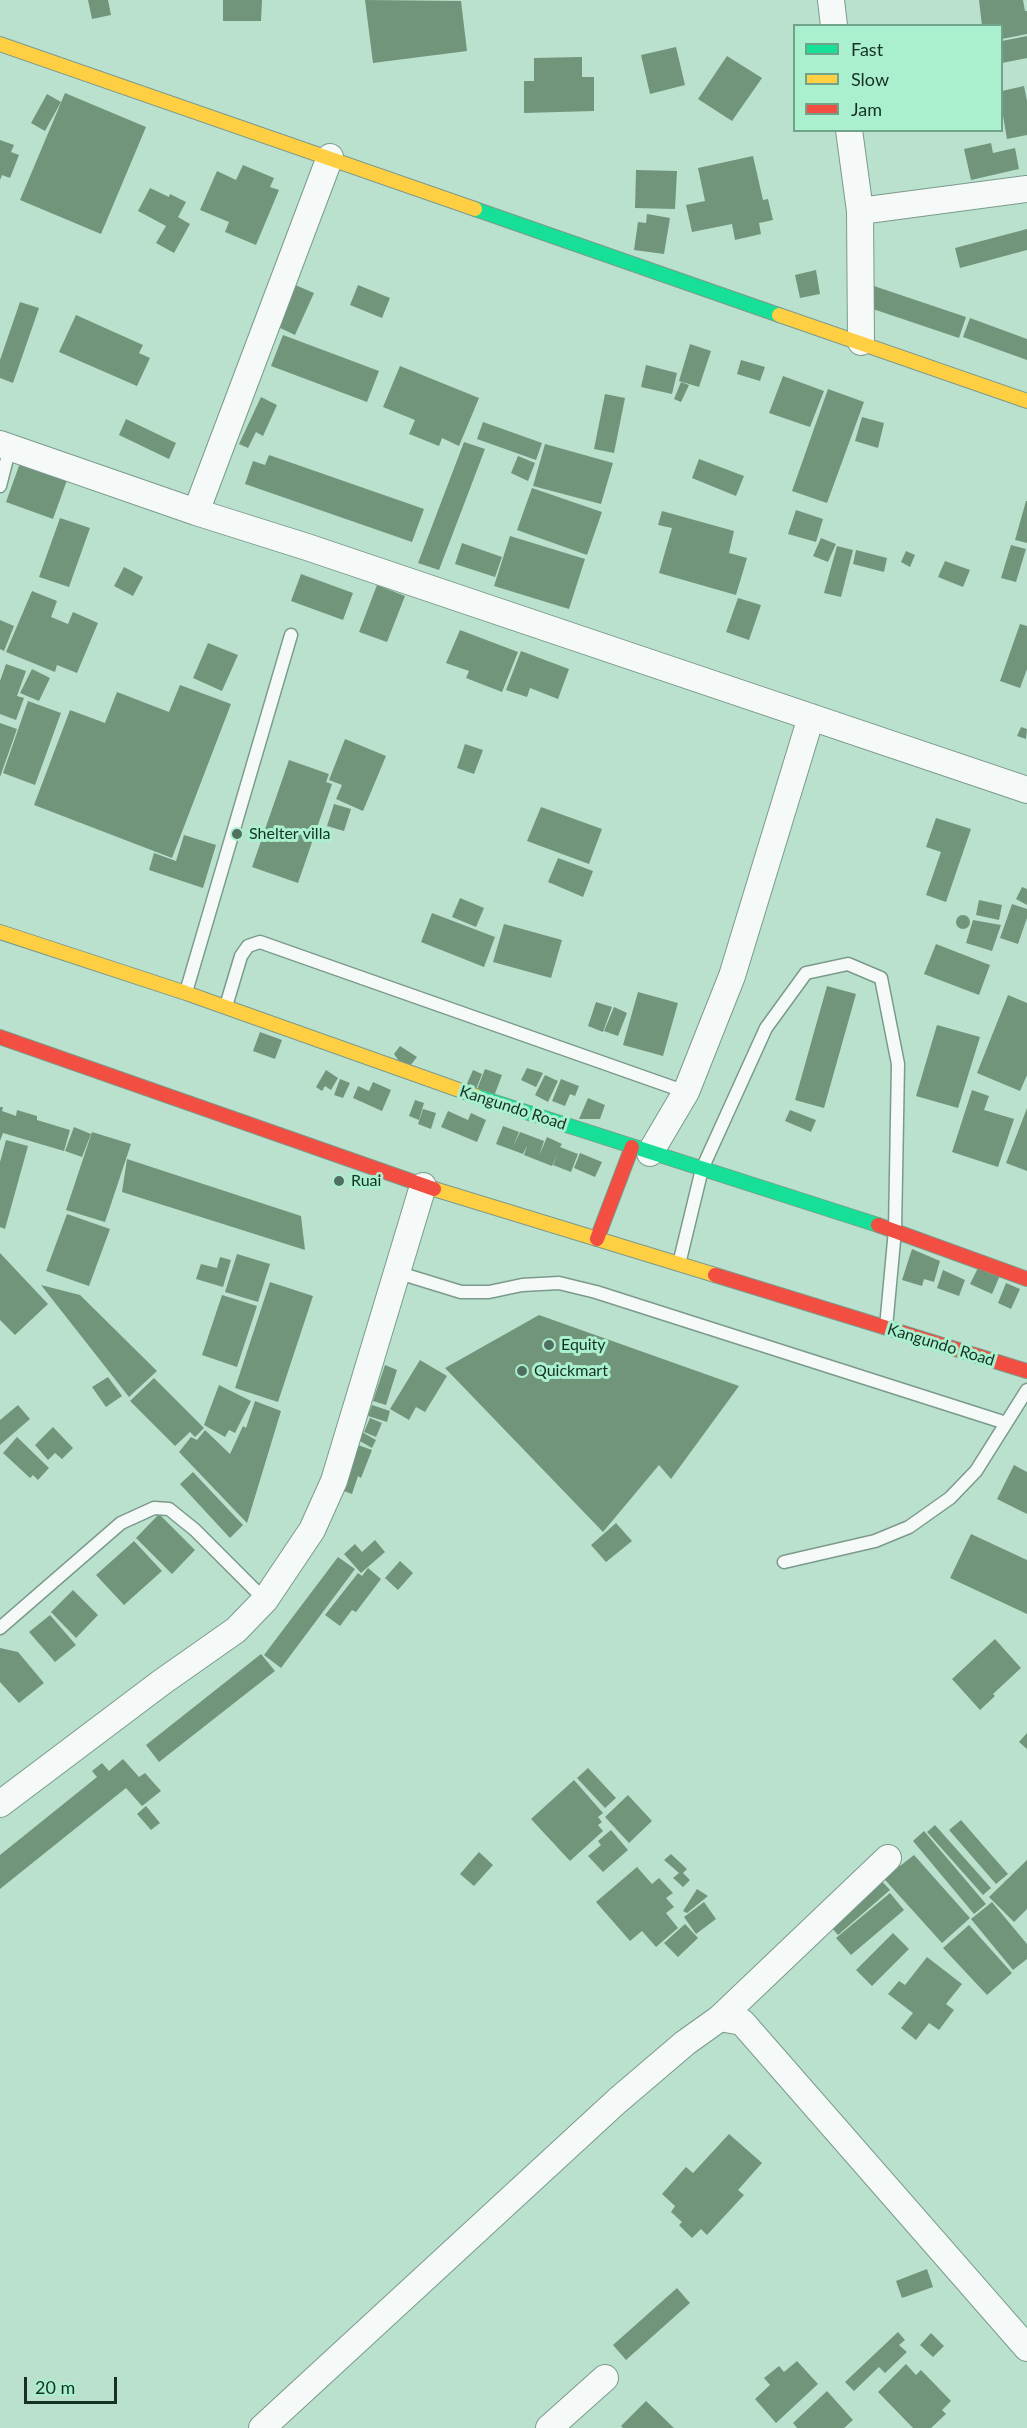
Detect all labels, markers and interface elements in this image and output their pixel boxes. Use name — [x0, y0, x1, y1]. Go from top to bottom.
legend — [793, 24, 1003, 132]
text: Fast — [851, 38, 883, 60]
text: Slow — [851, 68, 889, 90]
text: Jam — [851, 98, 882, 120]
place label: Shelter villa — [249, 824, 330, 844]
marker: Shelter villa — [230, 827, 244, 841]
street label: Kangundo Road — [457, 1082, 569, 1134]
place label: Ruai — [351, 1171, 381, 1191]
marker: Ruai — [332, 1174, 346, 1188]
street label: Kangundo Road — [885, 1320, 997, 1370]
place label: Equity — [561, 1335, 606, 1355]
marker: Equity — [542, 1338, 556, 1352]
place label: Quickmart — [534, 1361, 608, 1381]
marker: Quickmart — [515, 1364, 529, 1378]
scale bar — [27, 2365, 120, 2403]
text: 20 m — [35, 2376, 75, 2398]

